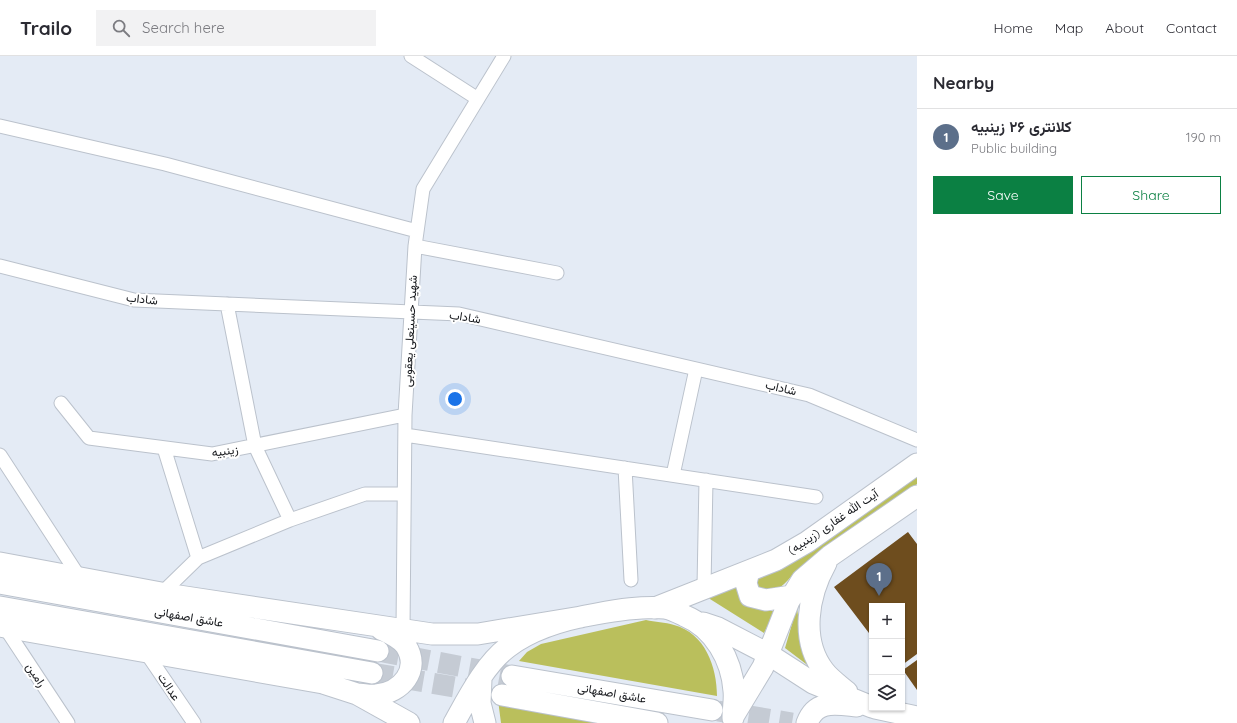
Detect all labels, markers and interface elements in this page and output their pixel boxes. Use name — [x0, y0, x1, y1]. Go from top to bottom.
search box — [96, 10, 376, 46]
text: Trailo — [20, 16, 72, 40]
icon: search — [110, 17, 132, 39]
text: Search here — [142, 18, 225, 37]
text: Home — [994, 19, 1033, 37]
text: Map — [1055, 19, 1083, 37]
text: About — [1105, 19, 1144, 37]
text: Contact — [1166, 19, 1217, 37]
text: Nearby — [933, 72, 994, 93]
text: کلانتری ۲۶ زینبیه — [971, 117, 1072, 136]
text: 1 — [943, 129, 949, 145]
text: 190 m — [1186, 129, 1221, 145]
text: Public building — [971, 140, 1057, 156]
button: Save — [933, 176, 1073, 214]
button: Share — [1081, 176, 1221, 214]
street label: شهید حسینعلی یعقوبی — [399, 275, 421, 387]
street label: شاداب — [126, 289, 159, 308]
street label: شاداب — [448, 307, 482, 326]
street label: شاداب — [764, 377, 798, 398]
your location — [445, 389, 465, 409]
street label: زینبیه — [211, 441, 239, 461]
street label: آیت الله غفاری (زینبیه) — [785, 485, 882, 558]
pin: 1 — [866, 563, 892, 596]
street label: عاشق اصفهانی — [153, 603, 225, 631]
map controls — [869, 603, 905, 711]
button: + — [869, 603, 905, 639]
button: − — [869, 639, 905, 675]
street label: رامین — [22, 660, 50, 690]
street label: عدالت — [155, 670, 184, 703]
button: layers — [869, 675, 905, 711]
street label: عاشق اصفهانی — [576, 679, 648, 707]

